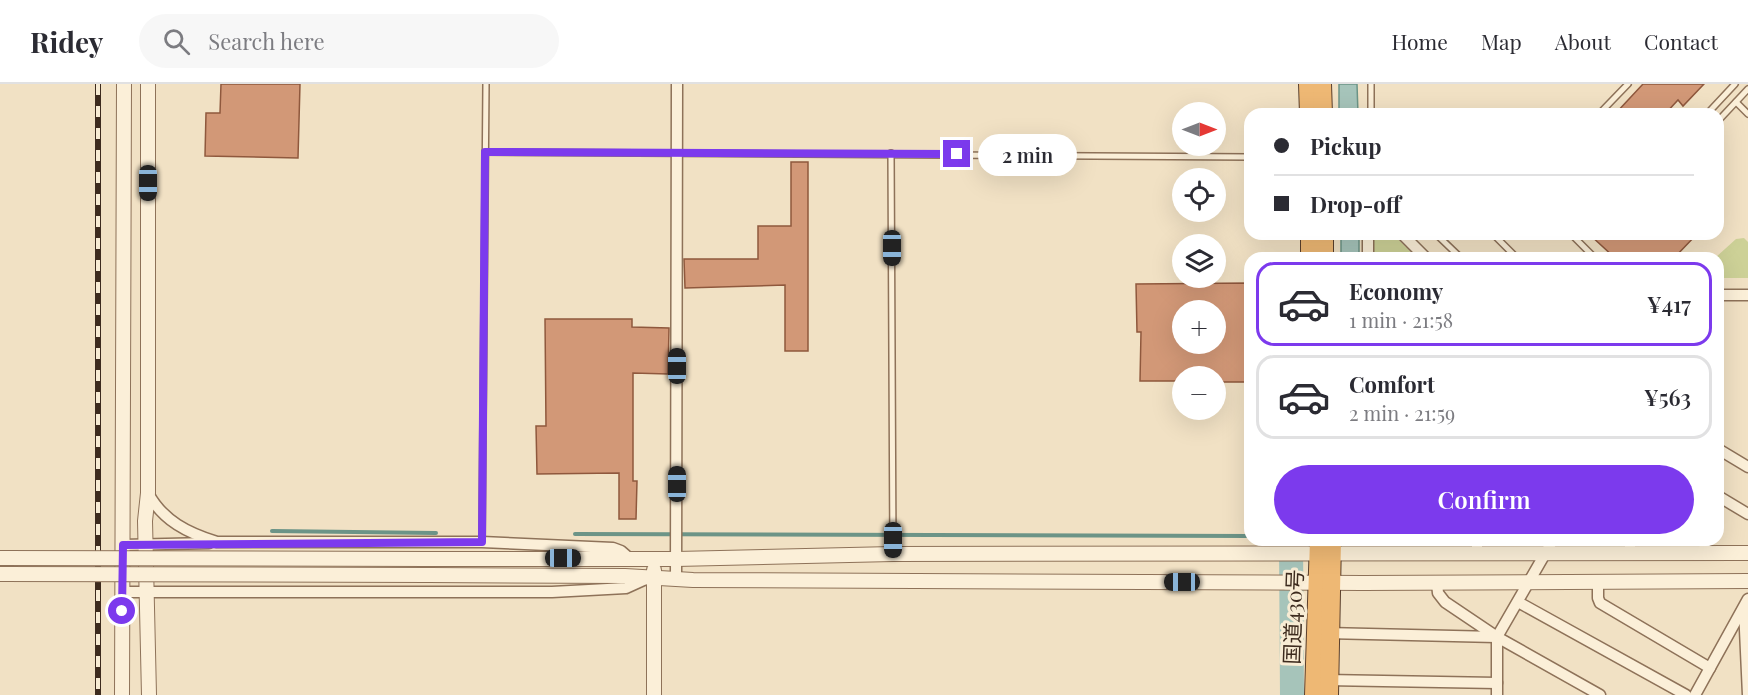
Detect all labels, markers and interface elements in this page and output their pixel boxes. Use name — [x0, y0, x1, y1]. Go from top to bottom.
search box — [139, 14, 559, 68]
text: Ridey — [30, 23, 103, 60]
icon: search — [160, 25, 193, 58]
text: Search here — [208, 26, 325, 56]
text: Home — [1392, 27, 1448, 55]
text: Map — [1481, 27, 1522, 55]
text: About — [1555, 27, 1611, 55]
text: Contact — [1644, 27, 1718, 55]
north arrow — [1172, 102, 1226, 156]
map controls — [1172, 102, 1226, 420]
text: Pickup — [1310, 131, 1381, 161]
callout: 2 min — [978, 133, 1077, 175]
route end — [943, 140, 970, 167]
text: 2 min — [1002, 141, 1053, 168]
car — [139, 165, 157, 201]
button: locate — [1172, 168, 1226, 222]
text: Drop-off — [1310, 189, 1401, 219]
car — [883, 230, 901, 266]
button: layers — [1172, 234, 1226, 288]
text: Economy — [1349, 276, 1443, 306]
icon: car — [1277, 277, 1331, 331]
text: ¥417 — [1647, 289, 1691, 319]
button: + — [1172, 300, 1226, 354]
text: 1 min · 21:58 — [1349, 306, 1453, 333]
car — [668, 348, 686, 384]
button: − — [1172, 366, 1226, 420]
text: Comfort — [1349, 369, 1435, 399]
icon: car — [1277, 370, 1331, 424]
text: ¥563 — [1644, 382, 1691, 412]
text: 2 min · 21:59 — [1349, 399, 1455, 426]
button: Confirm — [1274, 465, 1694, 534]
car — [668, 466, 686, 502]
car — [884, 522, 902, 558]
car — [545, 549, 581, 567]
street label: 国道430号 — [1276, 569, 1308, 665]
car — [1164, 573, 1200, 591]
route start — [108, 597, 135, 624]

